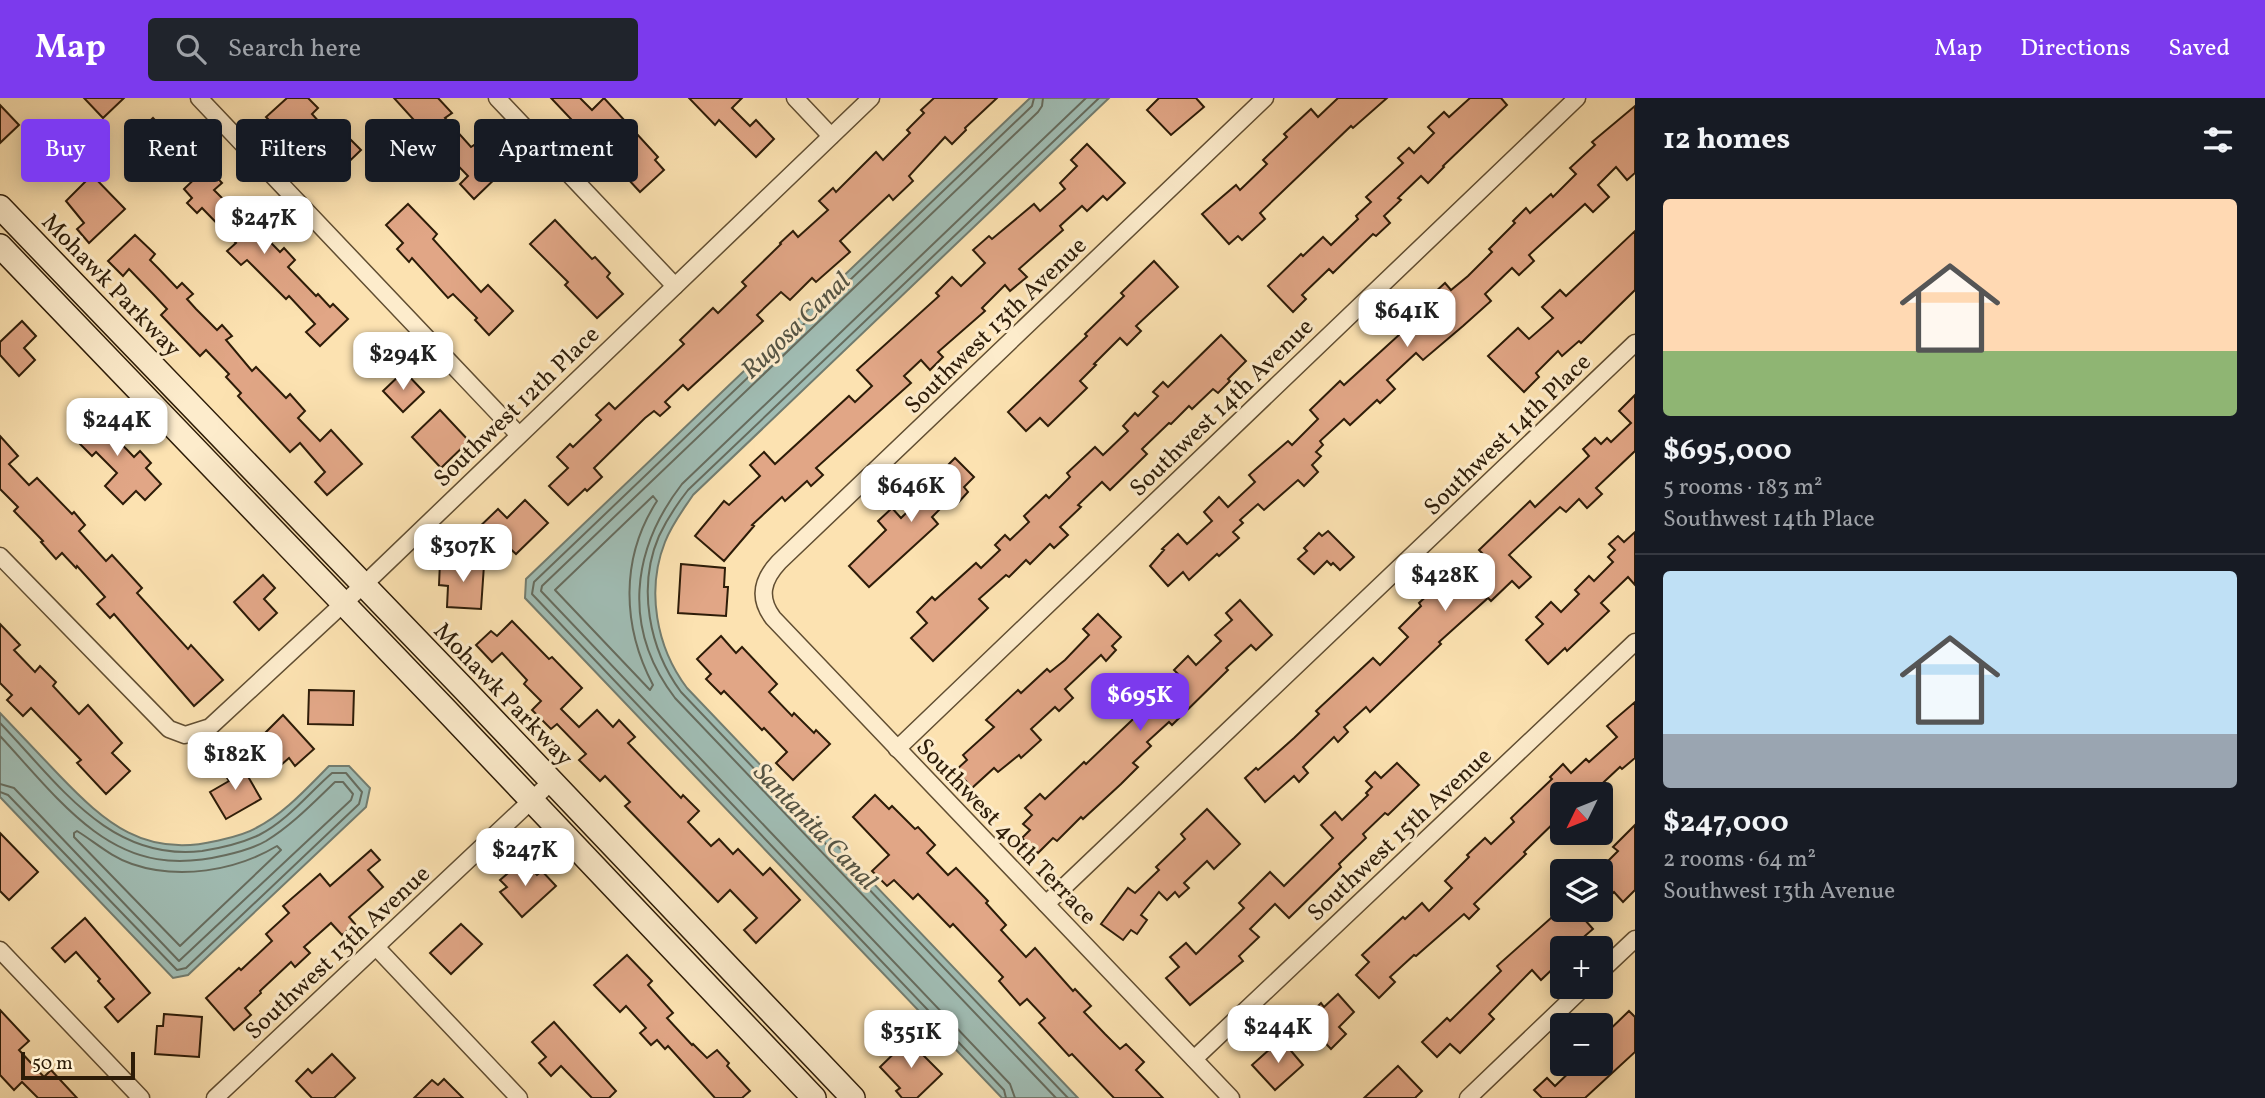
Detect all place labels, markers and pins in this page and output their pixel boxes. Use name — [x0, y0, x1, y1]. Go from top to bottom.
pin: $247K — [215, 197, 313, 256]
pin: $641K — [1358, 289, 1456, 349]
pin: $294K — [354, 332, 452, 392]
pin: $244K — [68, 398, 166, 458]
pin: $646K — [862, 464, 960, 524]
pin: $307K — [414, 524, 512, 584]
pin: $428K — [1396, 554, 1494, 613]
pin: $695K — [1091, 674, 1189, 733]
pin: $182K — [186, 732, 284, 792]
pin: $247K — [476, 828, 574, 888]
pin: $244K — [1229, 1006, 1327, 1065]
pin: $351K — [862, 1010, 960, 1070]

